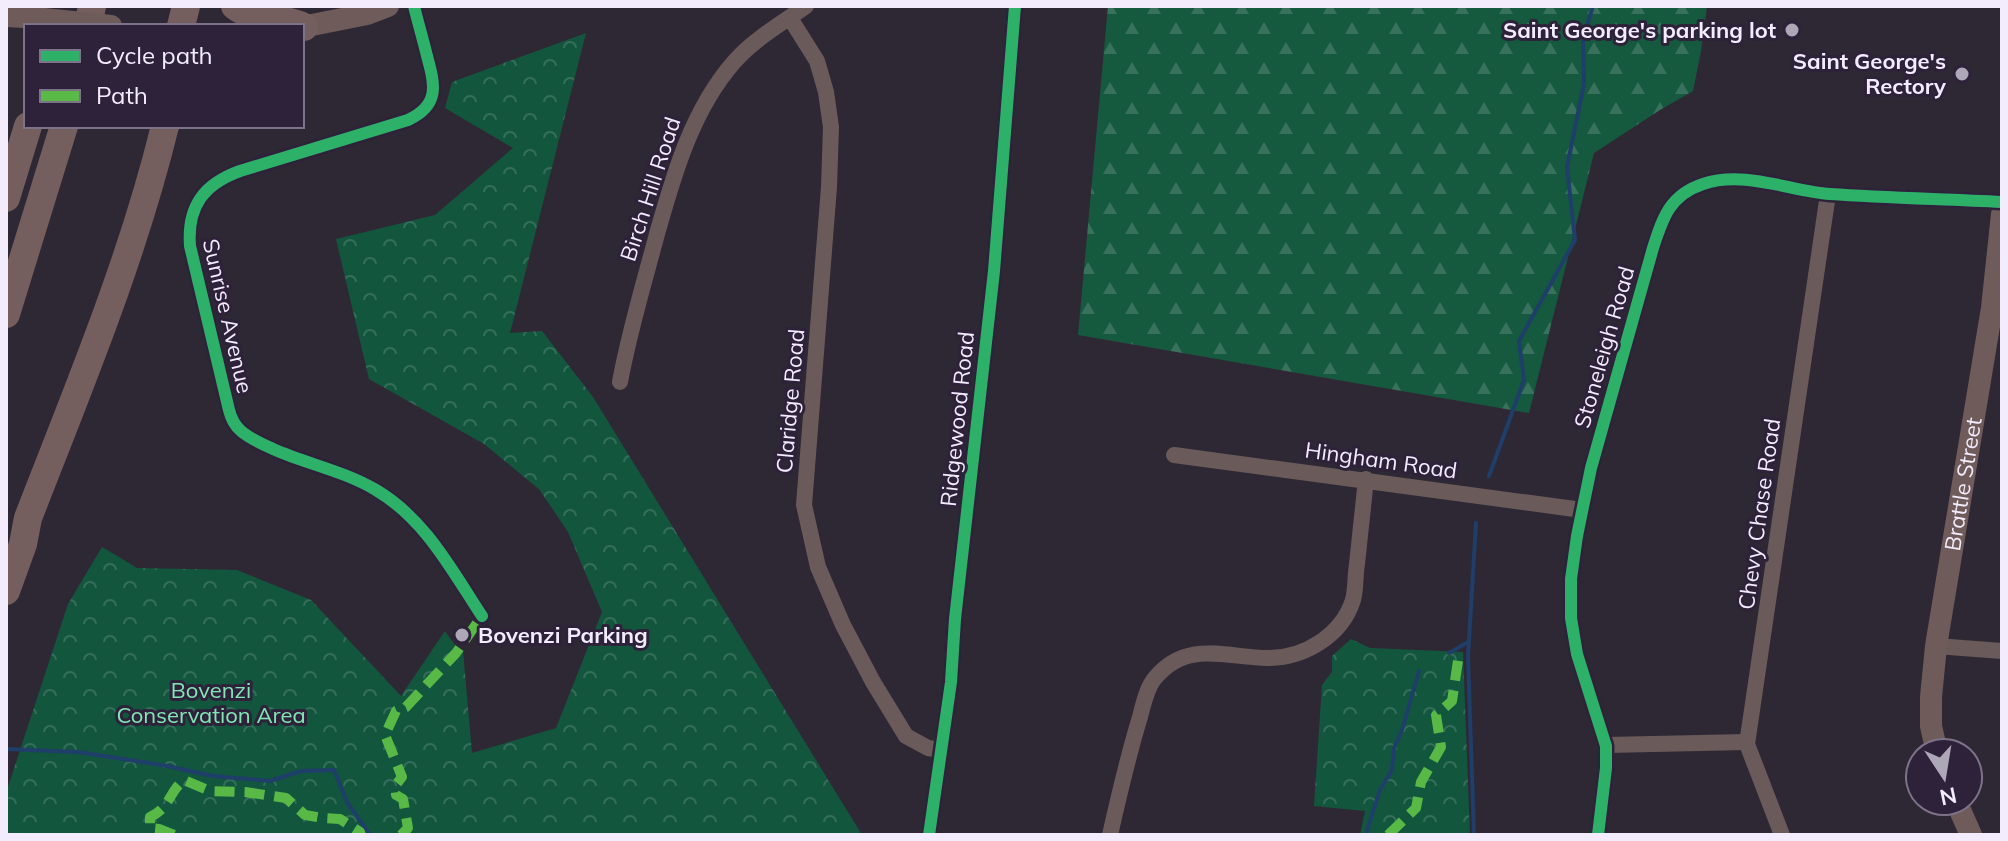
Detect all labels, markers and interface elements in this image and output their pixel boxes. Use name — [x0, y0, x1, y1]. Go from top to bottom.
place label: Saint George's parking lot — [1503, 16, 1776, 44]
marker: Saint George's parking lot — [1783, 21, 1801, 39]
legend — [24, 24, 304, 128]
text: Cycle path — [96, 40, 213, 70]
place label: Saint George's Rectory — [1793, 47, 1946, 100]
marker: Saint George's Rectory — [1953, 65, 1971, 83]
text: Path — [96, 80, 148, 110]
street label: Birch Hill Road — [614, 113, 686, 265]
street label: Sunrise Avenue — [197, 236, 259, 396]
street label: Stoneleigh Road — [1568, 263, 1640, 431]
street label: Claridge Road — [770, 328, 810, 474]
street label: Ridgewood Road — [934, 330, 980, 508]
street label: Brattle Street — [1938, 415, 1988, 553]
street label: Chevy Chase Road — [1732, 417, 1786, 611]
street label: Hingham Road — [1303, 435, 1459, 485]
place label: Bovenzi Parking — [478, 621, 648, 649]
marker: Bovenzi Parking — [453, 626, 471, 644]
park label: Bovenzi Conservation Area — [116, 676, 306, 729]
north arrow — [1904, 737, 1984, 817]
text: N — [1937, 781, 1959, 812]

